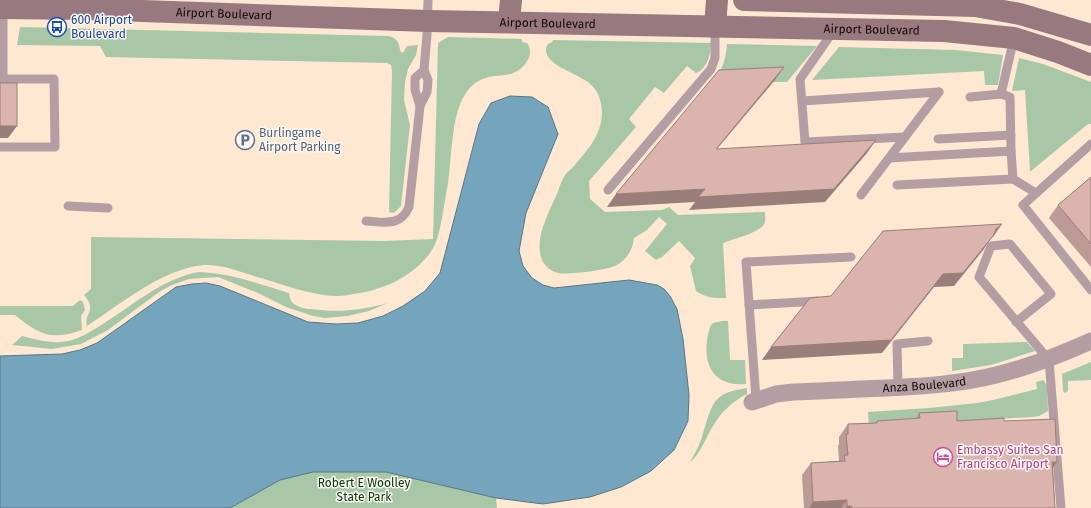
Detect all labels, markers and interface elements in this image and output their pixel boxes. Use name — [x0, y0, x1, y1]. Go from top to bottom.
street label: Airport Boulevard — [176, 5, 272, 23]
place label: 600 Airport Boulevard — [71, 13, 133, 41]
street label: Airport Boulevard — [500, 15, 596, 31]
bus stop icon: 600 Airport Boulevard — [46, 16, 68, 38]
street label: Airport Boulevard — [823, 22, 920, 38]
place label: Burlingame Airport Parking — [259, 126, 341, 154]
parking icon: Burlingame Airport Parking — [234, 129, 256, 151]
street label: Anza Boulevard — [882, 374, 967, 395]
place label: Embassy Suites San Francisco Airport — [957, 443, 1063, 471]
hotel icon: Embassy Suites San Francisco Airport — [932, 446, 954, 468]
park label: Robert E Woolley State Park — [318, 476, 410, 504]

